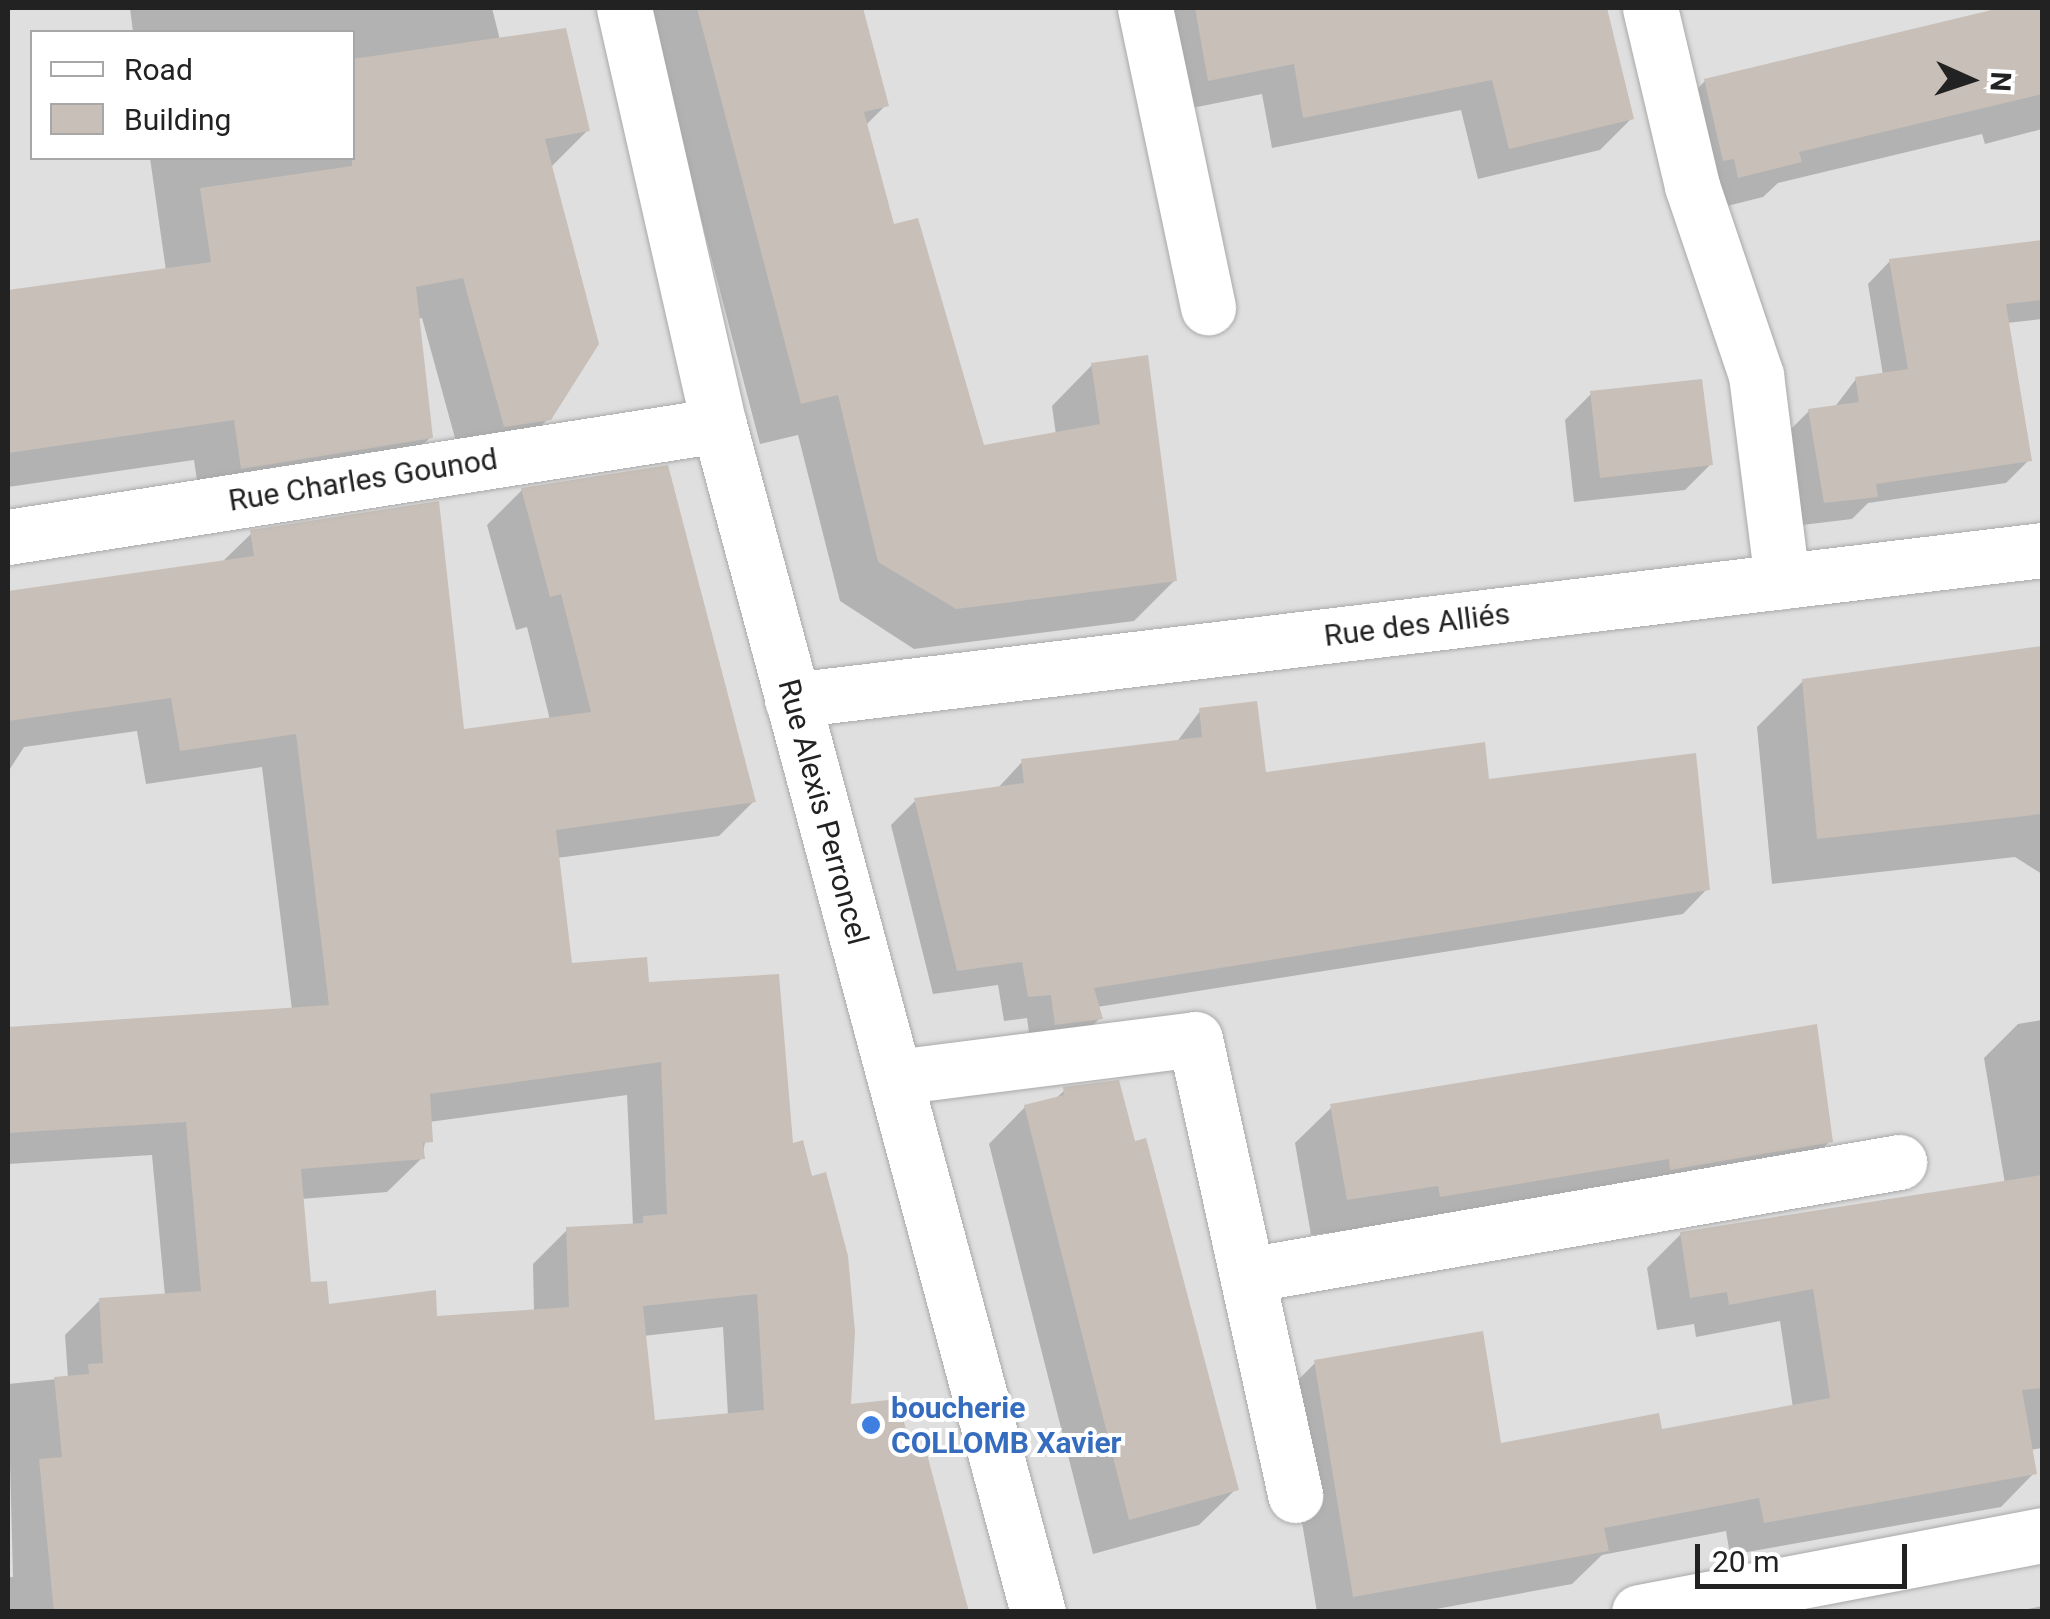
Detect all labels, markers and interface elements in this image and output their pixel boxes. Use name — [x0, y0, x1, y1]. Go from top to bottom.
legend — [30, 30, 355, 160]
north arrow — [1920, 30, 2020, 130]
text: Road — [124, 52, 193, 87]
text: N — [1983, 71, 2017, 92]
text: Building — [124, 102, 231, 137]
street label: Rue Charles Gounod — [226, 441, 500, 519]
street label: Rue des Alliés — [1322, 596, 1512, 654]
street label: Rue Alexis Perroncel — [770, 675, 876, 949]
place label: boucherie COLLOMB Xavier — [891, 1390, 1122, 1460]
marker: boucherie COLLOMB Xavier — [860, 1414, 882, 1436]
scale bar — [1700, 1524, 1912, 1586]
text: 20 m — [1712, 1544, 1779, 1579]

